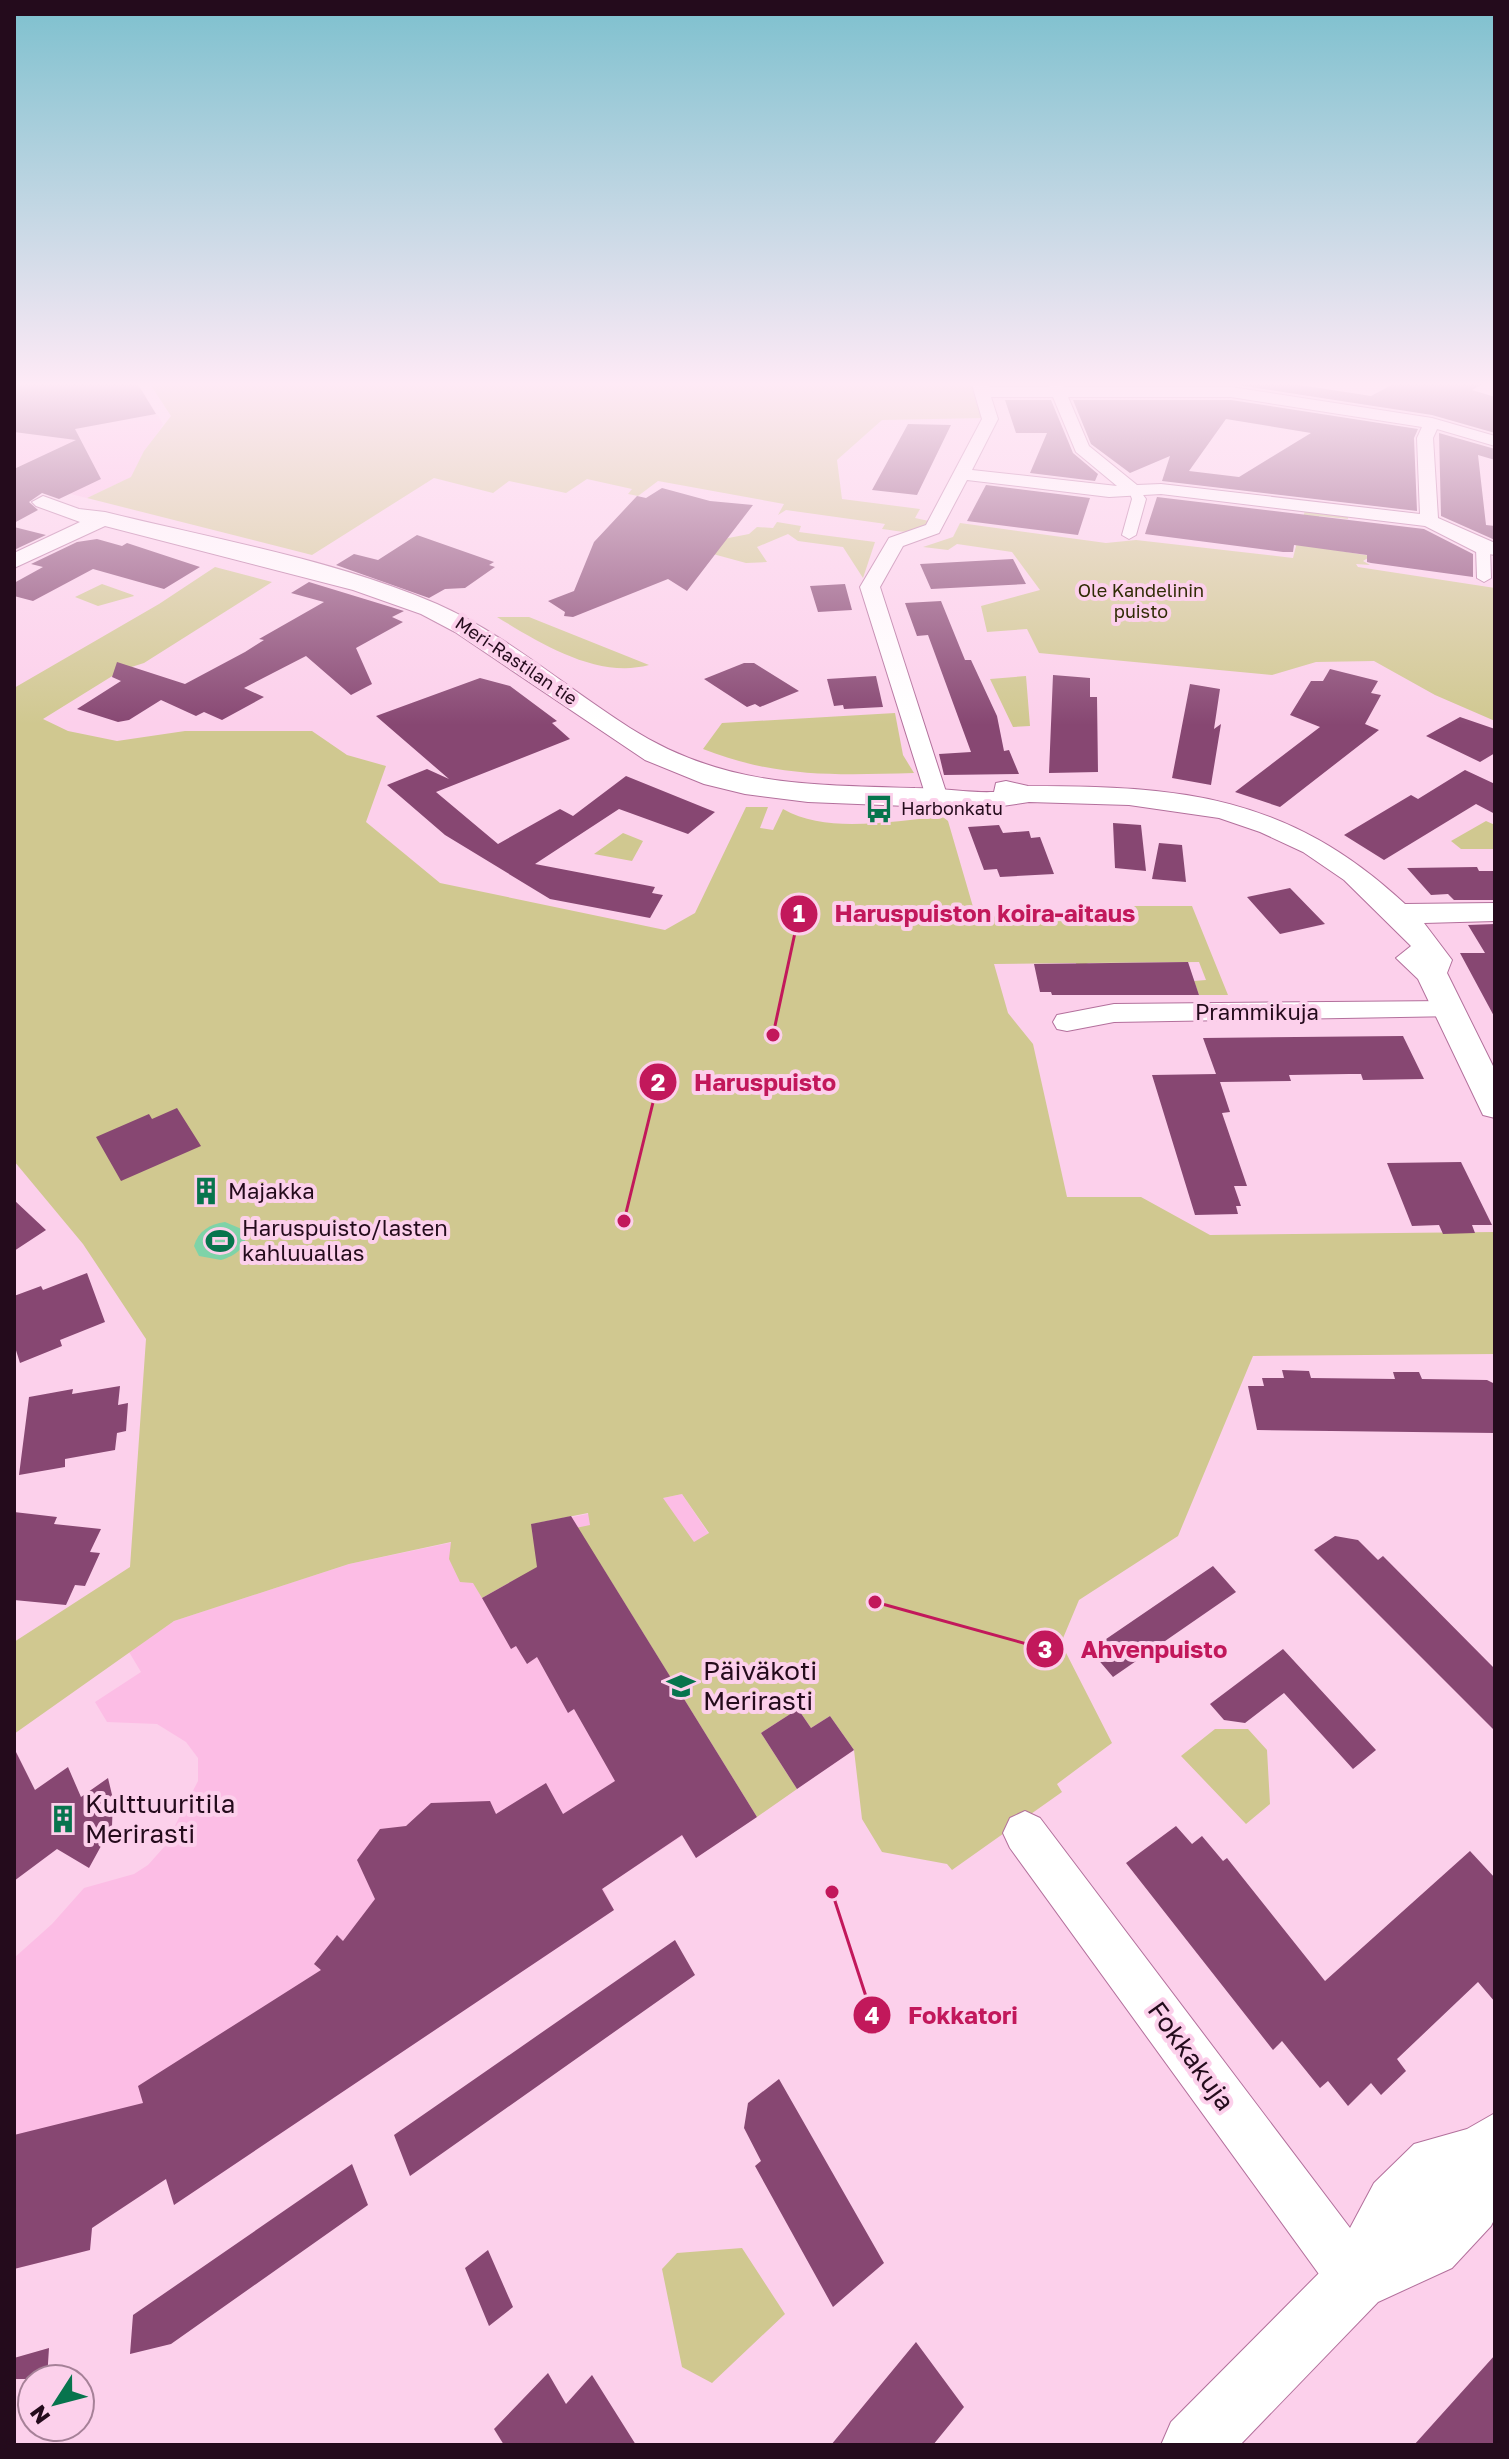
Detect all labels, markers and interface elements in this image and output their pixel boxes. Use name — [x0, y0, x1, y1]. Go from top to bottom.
park label: Ole Kandelinin puisto — [1078, 579, 1204, 622]
street label: Meri-Rastilan tie — [451, 611, 582, 709]
bus stop icon: Harbonkatu — [864, 794, 894, 824]
place label: Harbonkatu — [901, 797, 1003, 819]
callout: Haruspuiston koira-aitaus — [779, 890, 1152, 938]
text: 1 — [793, 898, 805, 927]
text: Haruspuiston koira-aitaus — [835, 898, 1135, 927]
street label: Prammikuja — [1195, 998, 1319, 1025]
callout: Haruspuisto — [638, 1058, 852, 1106]
text: 2 — [651, 1067, 665, 1096]
text: Haruspuisto — [694, 1067, 836, 1096]
building icon: Majakka — [191, 1176, 221, 1206]
place label: Majakka — [228, 1177, 315, 1204]
place label: Haruspuisto/lasten kahluuallas — [242, 1214, 448, 1266]
sports icon: Haruspuisto/lasten kahluuallas — [205, 1226, 235, 1256]
callout: Ahvenpuisto — [1025, 1625, 1244, 1673]
text: 3 — [1038, 1634, 1052, 1663]
text: Ahvenpuisto — [1081, 1634, 1227, 1663]
place label: Päiväkoti Merirasti — [703, 1655, 817, 1716]
school or university icon: Päiväkoti Merirasti — [666, 1671, 696, 1701]
place label: Kulttuuritila Merirasti — [85, 1788, 235, 1849]
building icon: Kulttuuritila Merirasti — [48, 1804, 78, 1834]
callout: Fokkatori — [852, 1991, 1034, 2039]
street label: Fokkakuja — [1142, 1995, 1241, 2116]
text: 4 — [865, 2000, 880, 2029]
text: Fokkatori — [908, 2000, 1018, 2029]
north arrow — [16, 2363, 96, 2443]
text: N — [24, 2400, 55, 2430]

